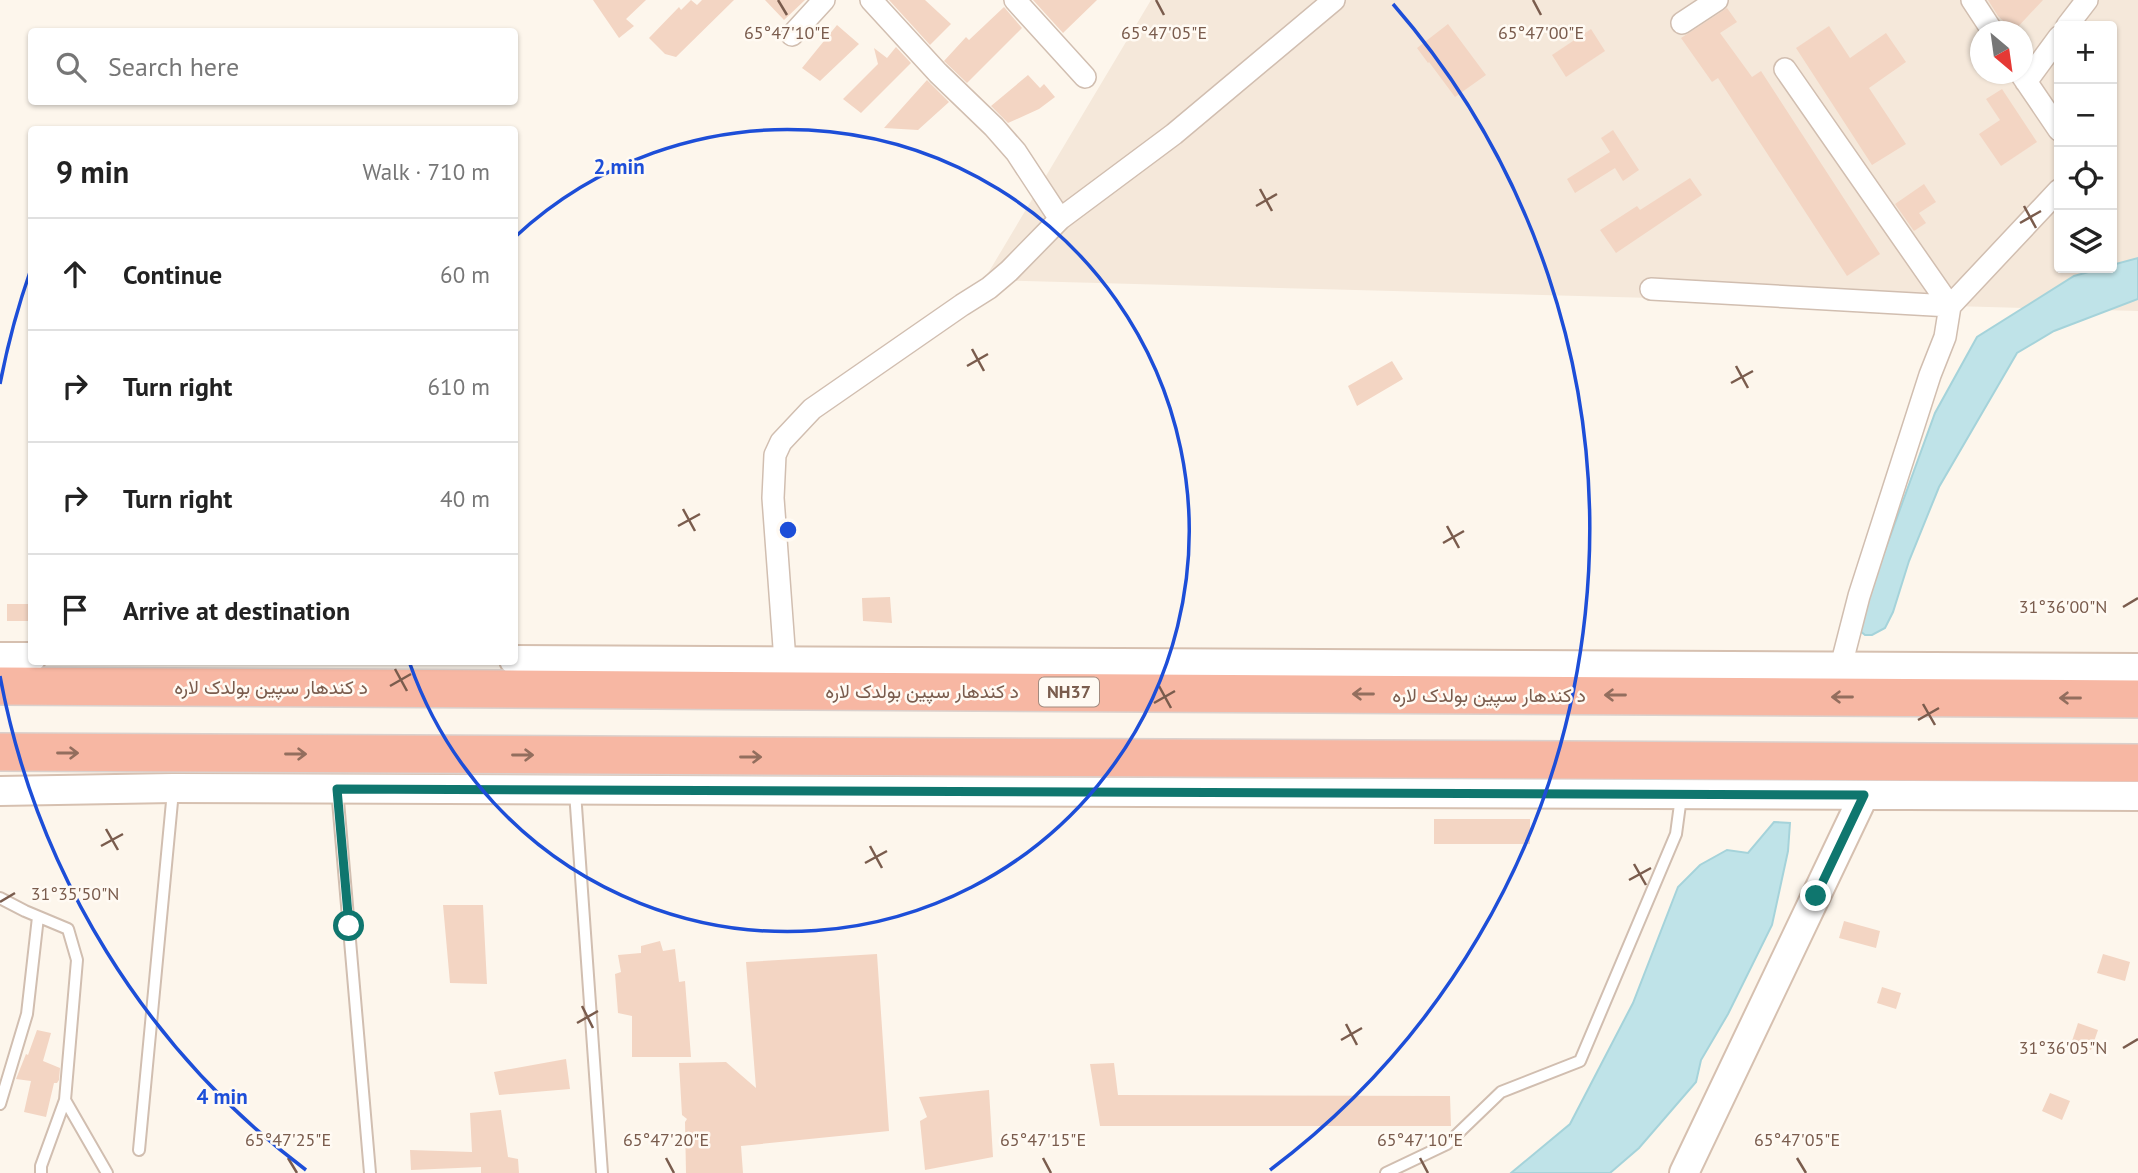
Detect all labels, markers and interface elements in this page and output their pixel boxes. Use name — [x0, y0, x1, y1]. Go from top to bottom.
text: 65°47'10"E — [744, 21, 830, 44]
text: 65°47'05"E — [1121, 21, 1207, 44]
text: 65°47'00"E — [1498, 21, 1584, 44]
north arrow — [1970, 21, 2033, 84]
map controls — [2054, 21, 2117, 273]
button: + — [2054, 21, 2117, 84]
search box — [28, 28, 518, 105]
icon: search — [52, 48, 90, 86]
text: Search here — [108, 50, 239, 83]
button: − — [2054, 84, 2117, 147]
button: locate — [2054, 147, 2117, 210]
text: 9 min — [56, 152, 129, 191]
text: 2 min — [593, 153, 645, 180]
text: Walk · 710 m — [363, 157, 490, 186]
button: layers — [2054, 210, 2117, 273]
icon: ahead — [56, 255, 94, 293]
text: Continue — [123, 258, 222, 291]
text: 60 m — [440, 260, 490, 289]
icon: right — [56, 367, 94, 405]
text: Turn right — [123, 370, 232, 403]
text: 610 m — [428, 372, 490, 401]
icon: right — [56, 479, 94, 517]
text: Turn right — [123, 482, 232, 515]
text: 40 m — [440, 484, 490, 513]
centre of rings — [776, 518, 800, 542]
icon: arrive — [56, 591, 94, 629]
text: Arrive at destination — [123, 594, 350, 627]
text: 31°36'00"N — [2019, 595, 2107, 618]
street label: د کندهار سپین بولدک لاره — [174, 675, 368, 701]
road number: NH37 — [1039, 678, 1099, 706]
street label: د کندهار سپین بولدک لاره — [825, 679, 1019, 705]
street label: د کندهار سپین بولدک لاره — [1392, 683, 1586, 709]
one-way arrow — [1352, 687, 1375, 701]
one-way arrow — [1604, 688, 1627, 702]
one-way arrow — [1831, 690, 1854, 704]
one-way arrow — [2059, 691, 2082, 705]
one-way arrow — [56, 746, 79, 760]
one-way arrow — [284, 747, 307, 761]
one-way arrow — [511, 748, 534, 762]
one-way arrow — [739, 750, 762, 763]
route end — [1800, 880, 1831, 911]
text: 31°35'50"N — [31, 882, 119, 905]
route start — [333, 910, 364, 941]
text: 31°36'05"N — [2019, 1036, 2107, 1059]
text: 4 min — [196, 1083, 248, 1110]
text: 65°47'25"E — [245, 1128, 331, 1151]
text: 65°47'20"E — [623, 1128, 709, 1151]
text: 65°47'15"E — [1000, 1128, 1086, 1151]
text: 65°47'10"E — [1377, 1128, 1463, 1151]
text: 65°47'05"E — [1754, 1128, 1840, 1151]

